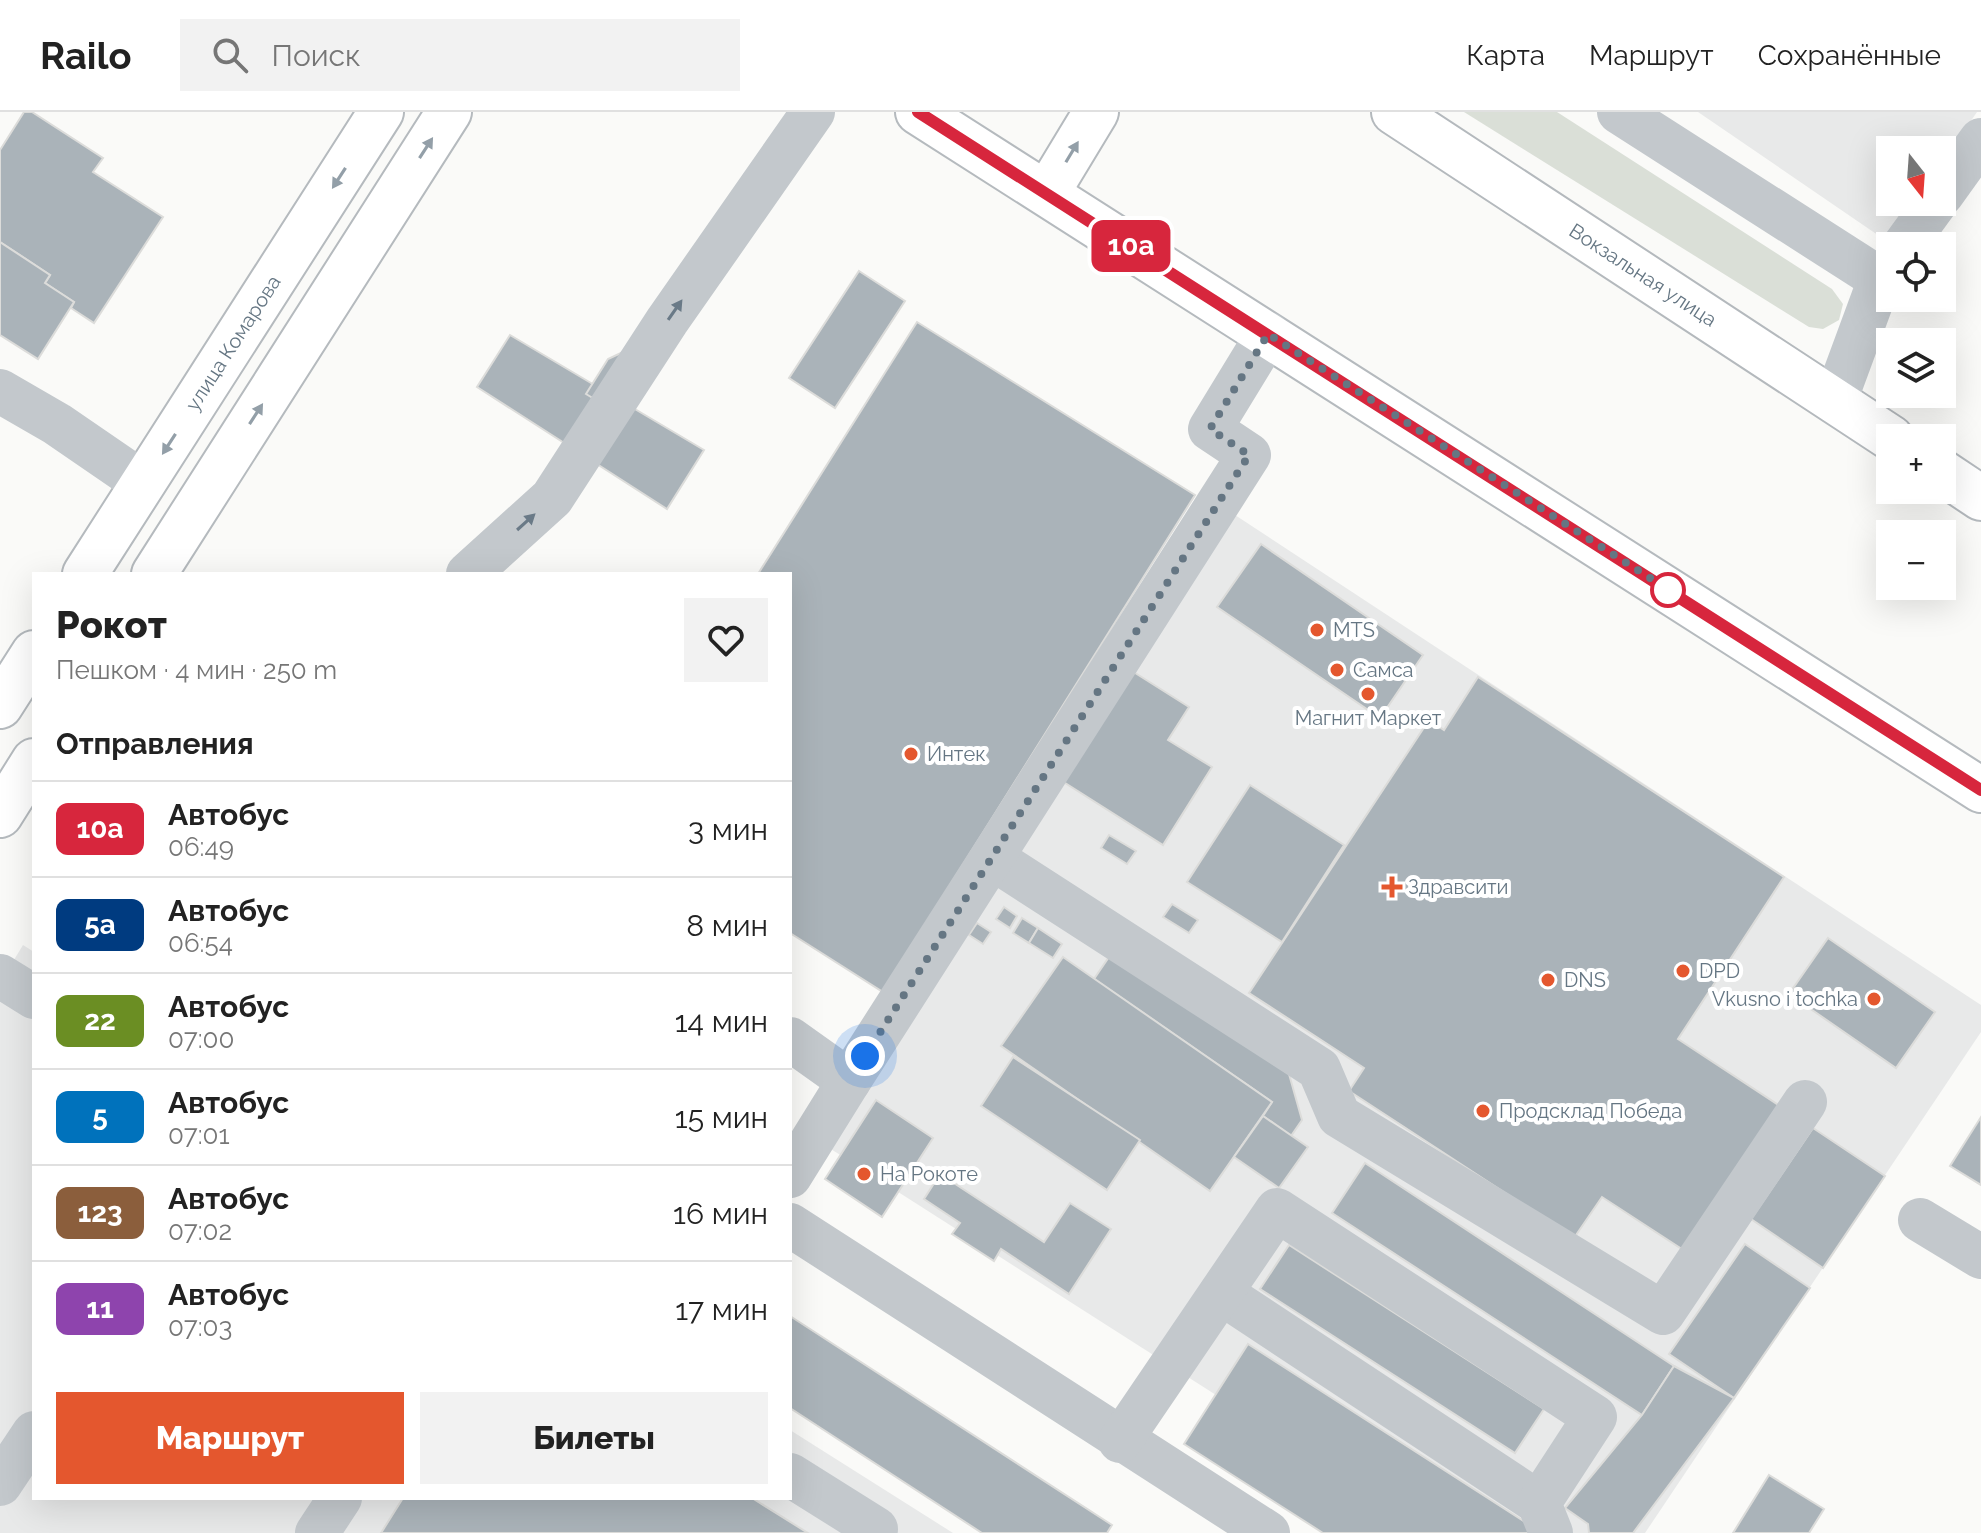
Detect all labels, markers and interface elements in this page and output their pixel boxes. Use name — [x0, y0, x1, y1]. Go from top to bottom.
search box — [180, 19, 740, 91]
text: Railo — [40, 33, 132, 78]
icon: search — [208, 33, 252, 77]
text: Поиск — [272, 38, 361, 73]
text: Карта — [1466, 39, 1545, 72]
text: Маршрут — [1589, 39, 1714, 72]
text: Сохранённые — [1758, 39, 1941, 72]
north arrow — [1876, 136, 1956, 216]
map controls — [1876, 136, 1956, 600]
one-way arrow — [419, 137, 434, 158]
one-way arrow — [1064, 141, 1078, 163]
one-way arrow — [332, 167, 347, 188]
street label: Вокзальная улица — [1565, 218, 1721, 332]
line badge: 10а — [1085, 220, 1177, 272]
text: 10а — [1107, 229, 1155, 262]
button: locate — [1876, 232, 1956, 312]
street label: улица Комарова — [180, 271, 286, 415]
one-way arrow — [667, 299, 682, 320]
button: layers — [1876, 328, 1956, 408]
one-way arrow — [249, 403, 263, 425]
button: + — [1876, 424, 1956, 504]
one-way arrow — [161, 433, 176, 454]
one-way arrow — [516, 513, 535, 531]
button: − — [1876, 520, 1956, 600]
unlabelled marker — [1651, 573, 1685, 607]
button: heart — [684, 598, 768, 682]
text: Рокот — [56, 602, 167, 647]
place label: MTS — [1333, 618, 1375, 642]
marker: MTS — [1308, 621, 1326, 639]
text: Пешком · 4 мин · 250 m — [56, 655, 337, 685]
place label: Самса — [1353, 658, 1414, 682]
marker: Самса — [1328, 661, 1346, 679]
marker: Магнит Маркет — [1359, 685, 1377, 703]
place label: Магнит Маркет — [1295, 706, 1442, 730]
text: Отправления — [56, 726, 254, 761]
place label: Интек — [927, 742, 986, 766]
marker: Интек — [902, 745, 920, 763]
text: Автобус — [168, 797, 289, 832]
text: 10а — [76, 812, 124, 845]
text: 3 мин — [688, 812, 768, 847]
text: 06:49 — [168, 832, 234, 862]
place label: Здравсити — [1408, 875, 1508, 899]
marker: Здравсити — [1383, 878, 1401, 896]
text: Автобус — [168, 893, 289, 928]
text: 5а — [84, 908, 116, 941]
text: 8 мин — [686, 908, 768, 943]
text: 06:54 — [168, 928, 233, 958]
place label: DPD — [1699, 959, 1740, 983]
marker: DPD — [1674, 962, 1692, 980]
place label: DNS — [1564, 968, 1606, 992]
marker: DNS — [1539, 971, 1557, 989]
place label: Vkusno i tochka — [1712, 987, 1858, 1011]
text: Автобус — [168, 989, 289, 1024]
marker: Vkusno i tochka — [1865, 990, 1883, 1008]
text: 22 — [84, 1004, 116, 1037]
text: 14 мин — [675, 1004, 768, 1039]
text: 07:00 — [168, 1024, 234, 1054]
your location — [845, 1036, 885, 1076]
text: Автобус — [168, 1085, 289, 1120]
place label: Продсклад Победа — [1499, 1099, 1682, 1123]
text: 5 — [92, 1100, 108, 1133]
text: 15 мин — [675, 1100, 768, 1135]
marker: Продсклад Победа — [1474, 1102, 1492, 1120]
text: 07:01 — [168, 1120, 230, 1150]
place label: На Рокоте — [880, 1162, 978, 1186]
marker: На Рокоте — [855, 1165, 873, 1183]
text: Автобус — [168, 1181, 289, 1216]
text: 123 — [77, 1196, 123, 1229]
text: 16 мин — [673, 1196, 768, 1231]
text: 07:02 — [168, 1216, 232, 1246]
text: Автобус — [168, 1277, 289, 1312]
text: 11 — [86, 1292, 114, 1325]
text: 17 мин — [675, 1292, 768, 1327]
text: 07:03 — [168, 1312, 232, 1342]
button: Маршрут — [56, 1392, 404, 1484]
button: Билеты — [420, 1392, 768, 1484]

